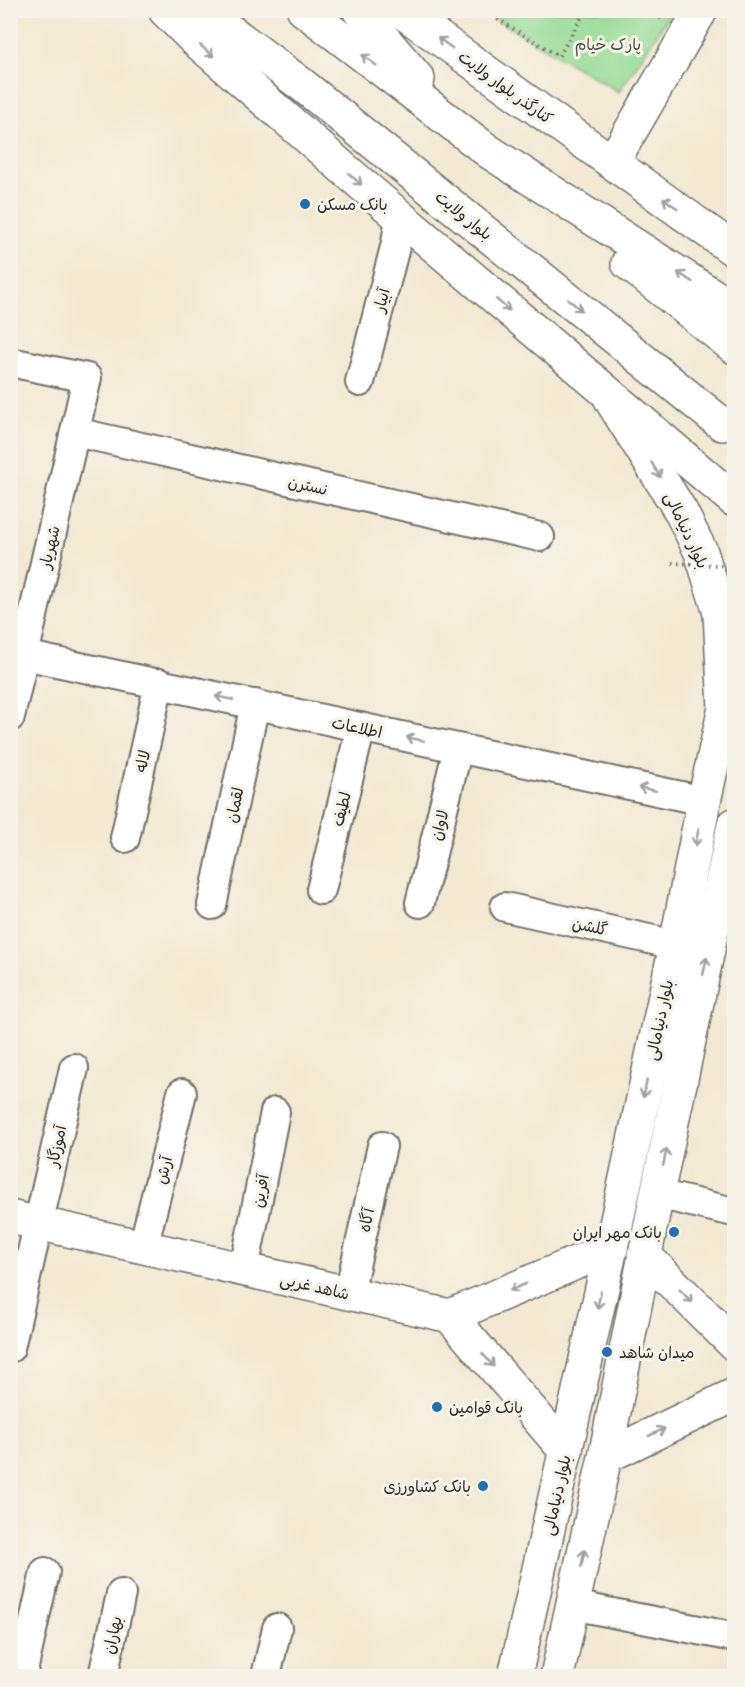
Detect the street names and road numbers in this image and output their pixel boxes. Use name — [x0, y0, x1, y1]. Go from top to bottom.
street label: کنارگذر بلوار ولایت — [454, 46, 557, 129]
street label: بلوار ولایت — [431, 186, 497, 245]
street label: آبیار — [368, 285, 394, 316]
street label: نسترن — [286, 471, 330, 499]
street label: بلوار دنیامالی — [660, 489, 713, 572]
street label: شهریار — [34, 524, 64, 572]
street label: اطلاعات — [330, 712, 384, 742]
street label: لاله — [130, 748, 154, 774]
street label: لقمان — [220, 785, 248, 825]
street label: لطیف — [327, 790, 355, 828]
street label: لاوان — [426, 807, 452, 843]
street label: گلشن — [570, 913, 610, 940]
street label: بلوار دنیامالی — [641, 978, 678, 1062]
street label: آموزگار — [41, 1122, 71, 1171]
street label: آرش — [150, 1153, 176, 1186]
street label: آفرین — [247, 1172, 273, 1209]
street label: آگاه — [354, 1205, 378, 1234]
street label: شاهد غربی — [278, 1268, 352, 1305]
street label: بلوار دنیامالی — [537, 1453, 576, 1537]
street label: بهاران — [98, 1614, 126, 1656]

